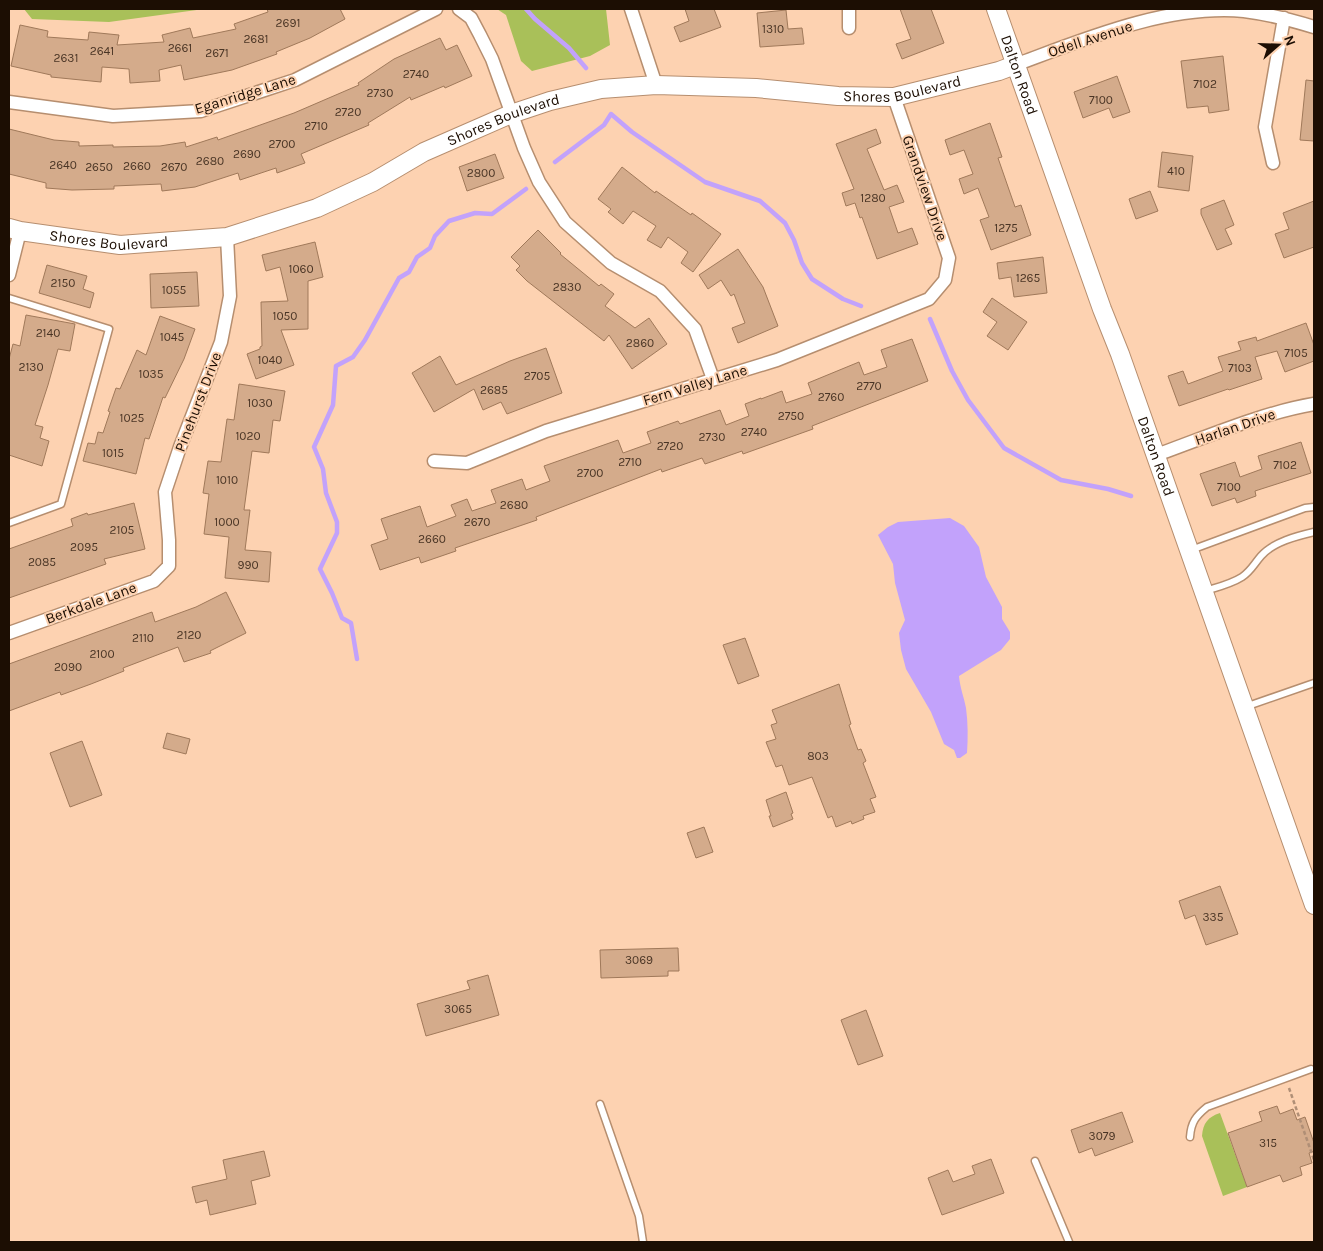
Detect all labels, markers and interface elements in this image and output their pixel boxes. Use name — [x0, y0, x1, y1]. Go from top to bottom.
house number: 2691 — [276, 16, 300, 30]
street label: Odell Avenue — [1046, 17, 1134, 61]
north arrow — [1253, 20, 1303, 70]
house number: 1310 — [762, 22, 784, 36]
house number: 2681 — [243, 32, 269, 46]
street label: Dalton Road — [997, 33, 1042, 117]
text: N — [1280, 33, 1299, 48]
house number: 2661 — [168, 41, 192, 55]
house number: 2641 — [90, 44, 114, 58]
house number: 2671 — [205, 46, 229, 60]
house number: 2631 — [54, 51, 78, 65]
house number: 2740 — [403, 67, 429, 81]
street label: Eganridge Lane — [192, 70, 298, 118]
street label: Shores Boulevard — [843, 72, 963, 106]
house number: 7102 — [1193, 77, 1217, 91]
house number: 2730 — [367, 86, 393, 100]
street label: Shores Boulevard — [444, 90, 561, 150]
house number: 7100 — [1089, 93, 1113, 107]
house number: 2720 — [335, 105, 361, 119]
house number: 2710 — [304, 119, 328, 133]
street label: Grandview Drive — [899, 133, 951, 243]
house number: 2700 — [269, 137, 295, 151]
house number: 2690 — [233, 147, 261, 161]
house number: 2680 — [196, 154, 224, 168]
house number: 2640 — [49, 158, 77, 172]
house number: 2660 — [123, 159, 151, 173]
house number: 2650 — [85, 160, 113, 174]
house number: 2670 — [161, 160, 187, 174]
house number: 410 — [1167, 164, 1185, 178]
house number: 2800 — [467, 166, 495, 180]
house number: 1280 — [860, 191, 886, 205]
house number: 1275 — [994, 221, 1018, 235]
street label: Shores Boulevard — [48, 226, 169, 254]
house number: 1060 — [288, 262, 314, 276]
house number: 1265 — [1016, 271, 1041, 285]
house number: 2150 — [51, 276, 75, 290]
house number: 2830 — [553, 280, 581, 294]
house number: 1055 — [162, 283, 187, 297]
house number: 1050 — [273, 309, 297, 323]
house number: 2140 — [36, 326, 60, 340]
house number: 1045 — [160, 330, 185, 344]
house number: 2860 — [626, 336, 654, 350]
house number: 7105 — [1284, 346, 1308, 360]
street label: Pinehurst Drive — [171, 350, 225, 454]
house number: 1040 — [258, 353, 282, 367]
house number: 2130 — [18, 360, 44, 374]
street label: Fern Valley Lane — [641, 361, 749, 409]
house number: 7103 — [1228, 361, 1252, 375]
house number: 1035 — [139, 367, 164, 381]
house number: 2705 — [524, 369, 550, 383]
house number: 2770 — [856, 379, 882, 393]
house number: 2685 — [480, 383, 508, 397]
house number: 2760 — [818, 390, 844, 404]
house number: 1030 — [247, 396, 273, 410]
street label: Harlan Drive — [1192, 405, 1278, 449]
house number: 2750 — [778, 409, 804, 423]
house number: 1025 — [120, 411, 145, 425]
street label: Dalton Road — [1134, 414, 1178, 499]
house number: 2740 — [741, 425, 767, 439]
house number: 1020 — [235, 429, 261, 443]
house number: 2730 — [699, 430, 725, 444]
house number: 2720 — [657, 439, 683, 453]
house number: 1015 — [102, 446, 124, 460]
house number: 2710 — [618, 455, 642, 469]
house number: 7102 — [1273, 458, 1297, 472]
house number: 2700 — [577, 466, 603, 480]
house number: 1010 — [216, 473, 238, 487]
house number: 7100 — [1217, 480, 1241, 494]
house number: 2680 — [500, 498, 528, 512]
house number: 1000 — [214, 515, 240, 529]
house number: 2670 — [464, 515, 490, 529]
house number: 2105 — [110, 523, 135, 537]
house number: 2660 — [418, 532, 446, 546]
house number: 2095 — [70, 540, 98, 554]
house number: 2085 — [28, 555, 56, 569]
house number: 990 — [237, 558, 259, 572]
street label: Berkdale Lane — [43, 578, 139, 628]
house number: 2120 — [177, 628, 202, 642]
house number: 2110 — [132, 631, 154, 645]
house number: 2100 — [89, 647, 115, 661]
house number: 2090 — [54, 660, 82, 674]
house number: 803 — [807, 749, 829, 763]
house number: 335 — [1203, 910, 1224, 924]
house number: 3069 — [625, 953, 653, 967]
house number: 3065 — [444, 1002, 472, 1016]
house number: 3079 — [1089, 1129, 1115, 1143]
house number: 315 — [1259, 1136, 1277, 1150]

